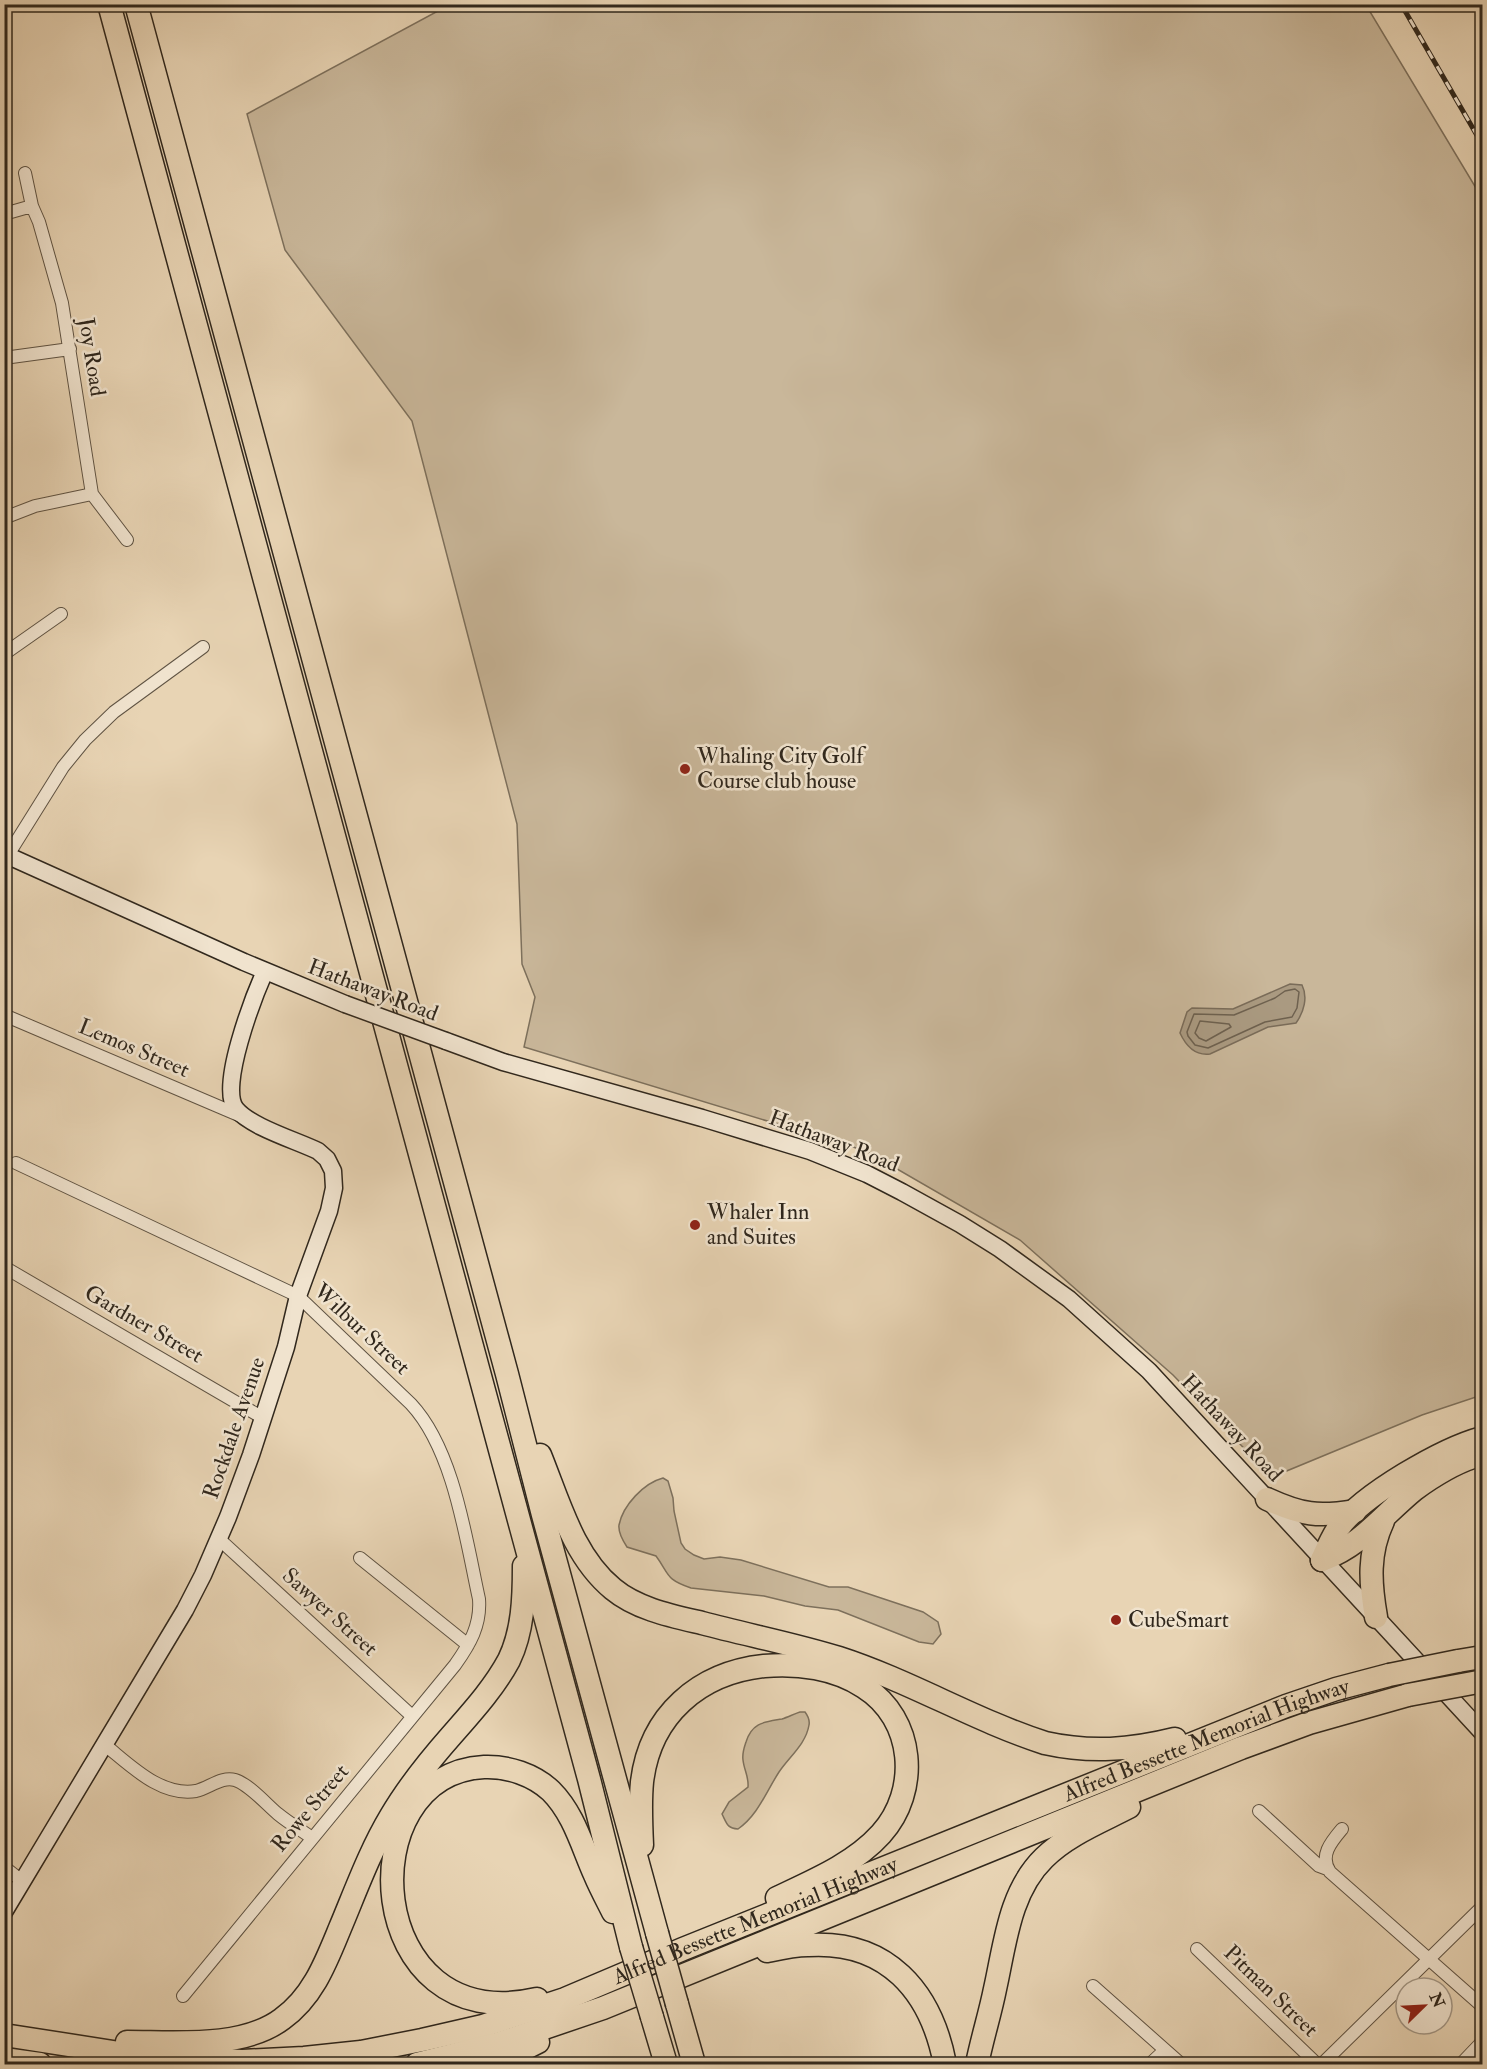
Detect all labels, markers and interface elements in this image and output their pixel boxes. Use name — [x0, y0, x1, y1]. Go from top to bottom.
street label: Joy Road — [72, 315, 112, 399]
place label: Whaling City Golf Course club house — [696, 742, 866, 795]
marker: Whaling City Golf Course club house — [678, 762, 692, 776]
street label: Hathaway Road — [304, 952, 442, 1028]
street label: Lemos Street — [74, 1012, 194, 1084]
street label: Hathaway Road — [765, 1103, 903, 1179]
place label: Whaler Inn and Suites — [706, 1198, 809, 1251]
marker: Whaler Inn and Suites — [688, 1218, 702, 1232]
street label: Wilbur Street — [307, 1277, 416, 1381]
street label: Gardner Street — [79, 1279, 209, 1369]
street label: Rockdale Avenue — [197, 1353, 271, 1503]
street label: Hathaway Road — [1175, 1368, 1289, 1488]
street label: Sawyer Street — [276, 1562, 384, 1662]
place label: CubeSmart — [1128, 1606, 1229, 1634]
marker: CubeSmart — [1109, 1613, 1123, 1627]
street label: Alfred Bessette Memorial Highway — [1058, 1672, 1352, 1809]
street label: Rowe Street — [265, 1758, 355, 1858]
street label: Alfred Bessette Memorial Highway — [608, 1850, 902, 1991]
street label: Pitman Street — [1218, 1939, 1324, 2043]
north arrow — [1394, 1976, 1454, 2036]
text: N — [1424, 1989, 1449, 2012]

